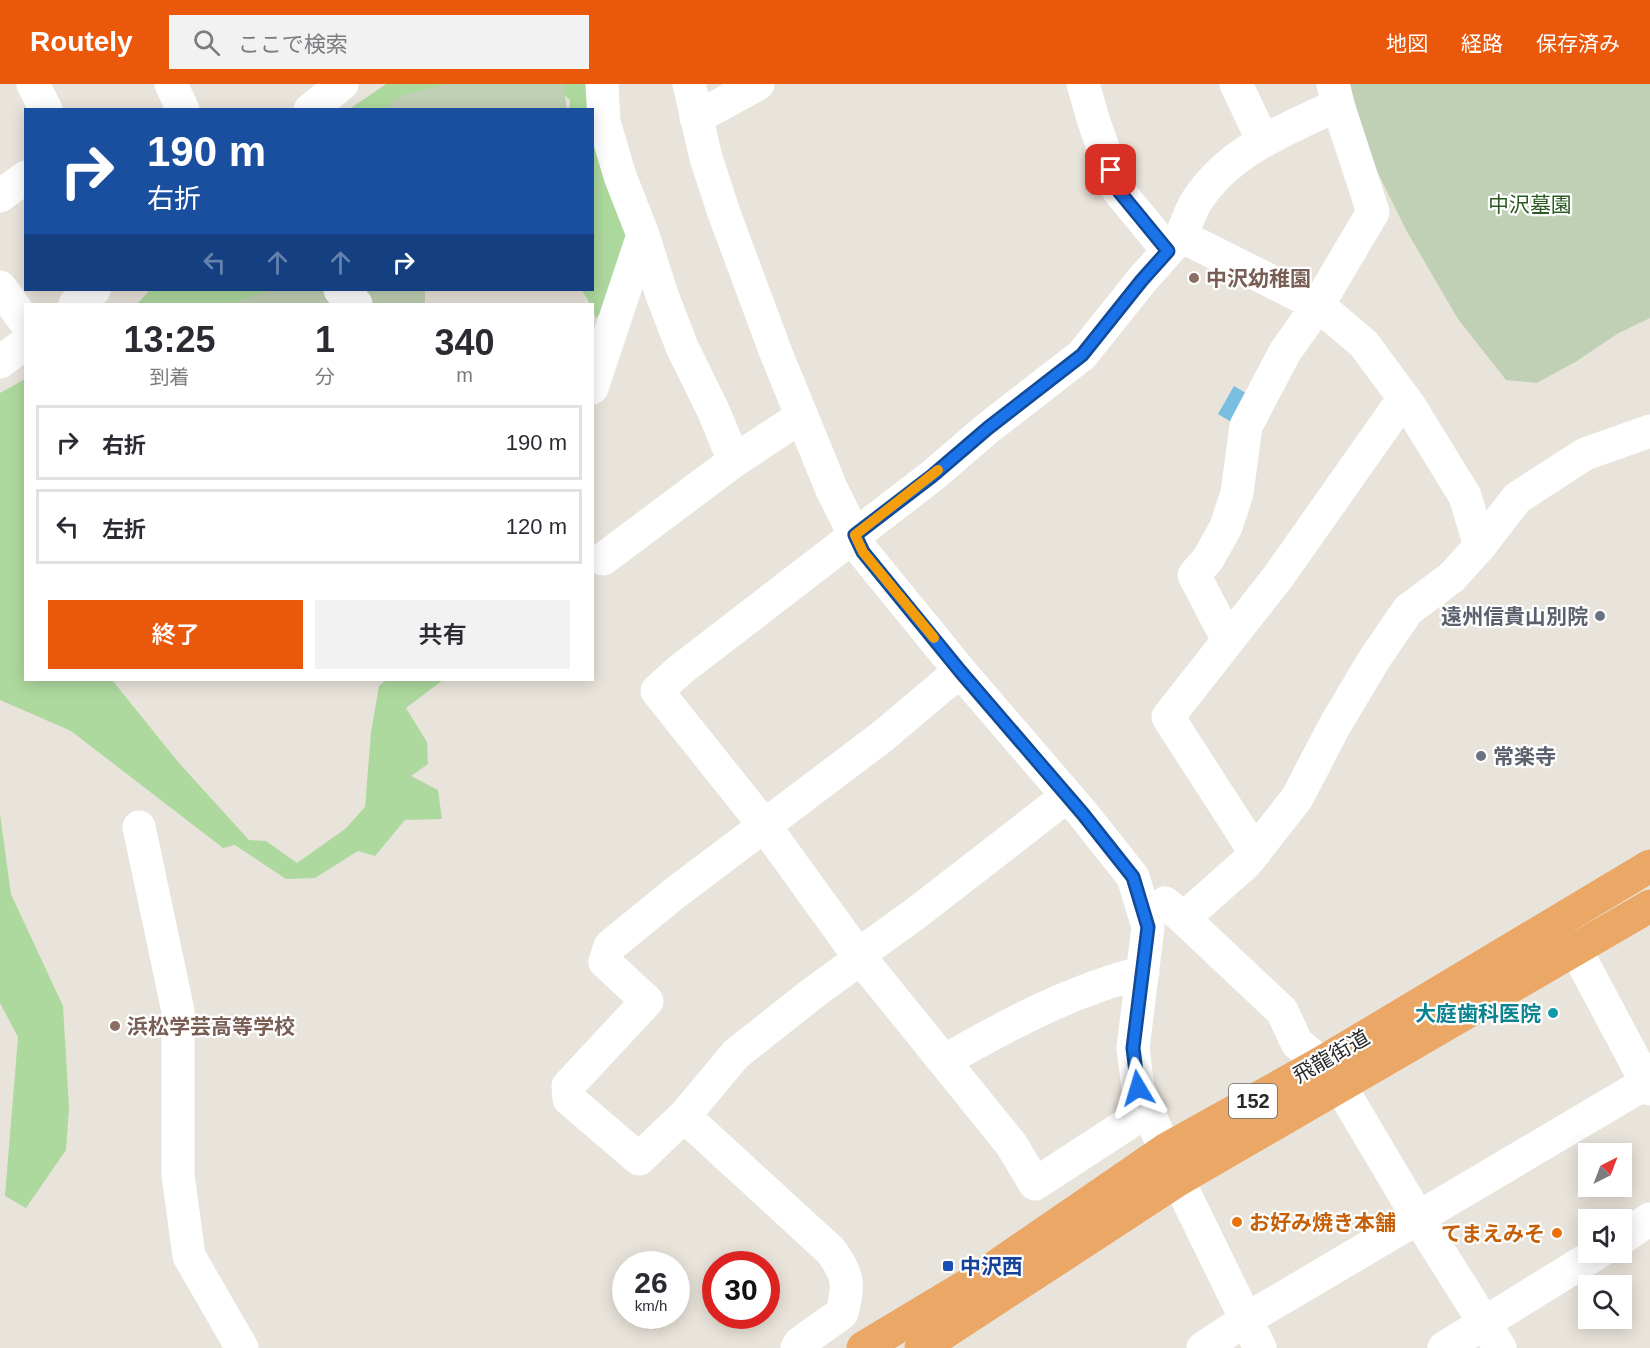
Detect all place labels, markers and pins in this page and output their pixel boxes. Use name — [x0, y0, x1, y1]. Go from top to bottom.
pin — [1085, 144, 1136, 195]
place label: 中沢幼稚園 — [1206, 267, 1311, 290]
marker: 中沢幼稚園 — [1187, 271, 1201, 285]
place label: 遠州信貴山別院 — [1441, 605, 1588, 628]
marker: 遠州信貴山別院 — [1593, 609, 1607, 623]
place label: 常楽寺 — [1493, 745, 1556, 768]
marker: 常楽寺 — [1474, 749, 1488, 763]
place label: 大庭歯科医院 — [1415, 1002, 1541, 1025]
marker: 大庭歯科医院 — [1546, 1006, 1560, 1020]
place label: 浜松学芸高等学校 — [127, 1015, 295, 1038]
marker: 浜松学芸高等学校 — [108, 1019, 122, 1033]
place label: お好み焼き本舗 — [1249, 1211, 1396, 1234]
marker: お好み焼き本舗 — [1230, 1215, 1244, 1229]
place label: てまえみそ — [1441, 1222, 1545, 1245]
marker: てまえみそ — [1550, 1226, 1564, 1240]
place label: 中沢西 — [960, 1255, 1023, 1278]
marker: 中沢西 — [941, 1259, 955, 1273]

